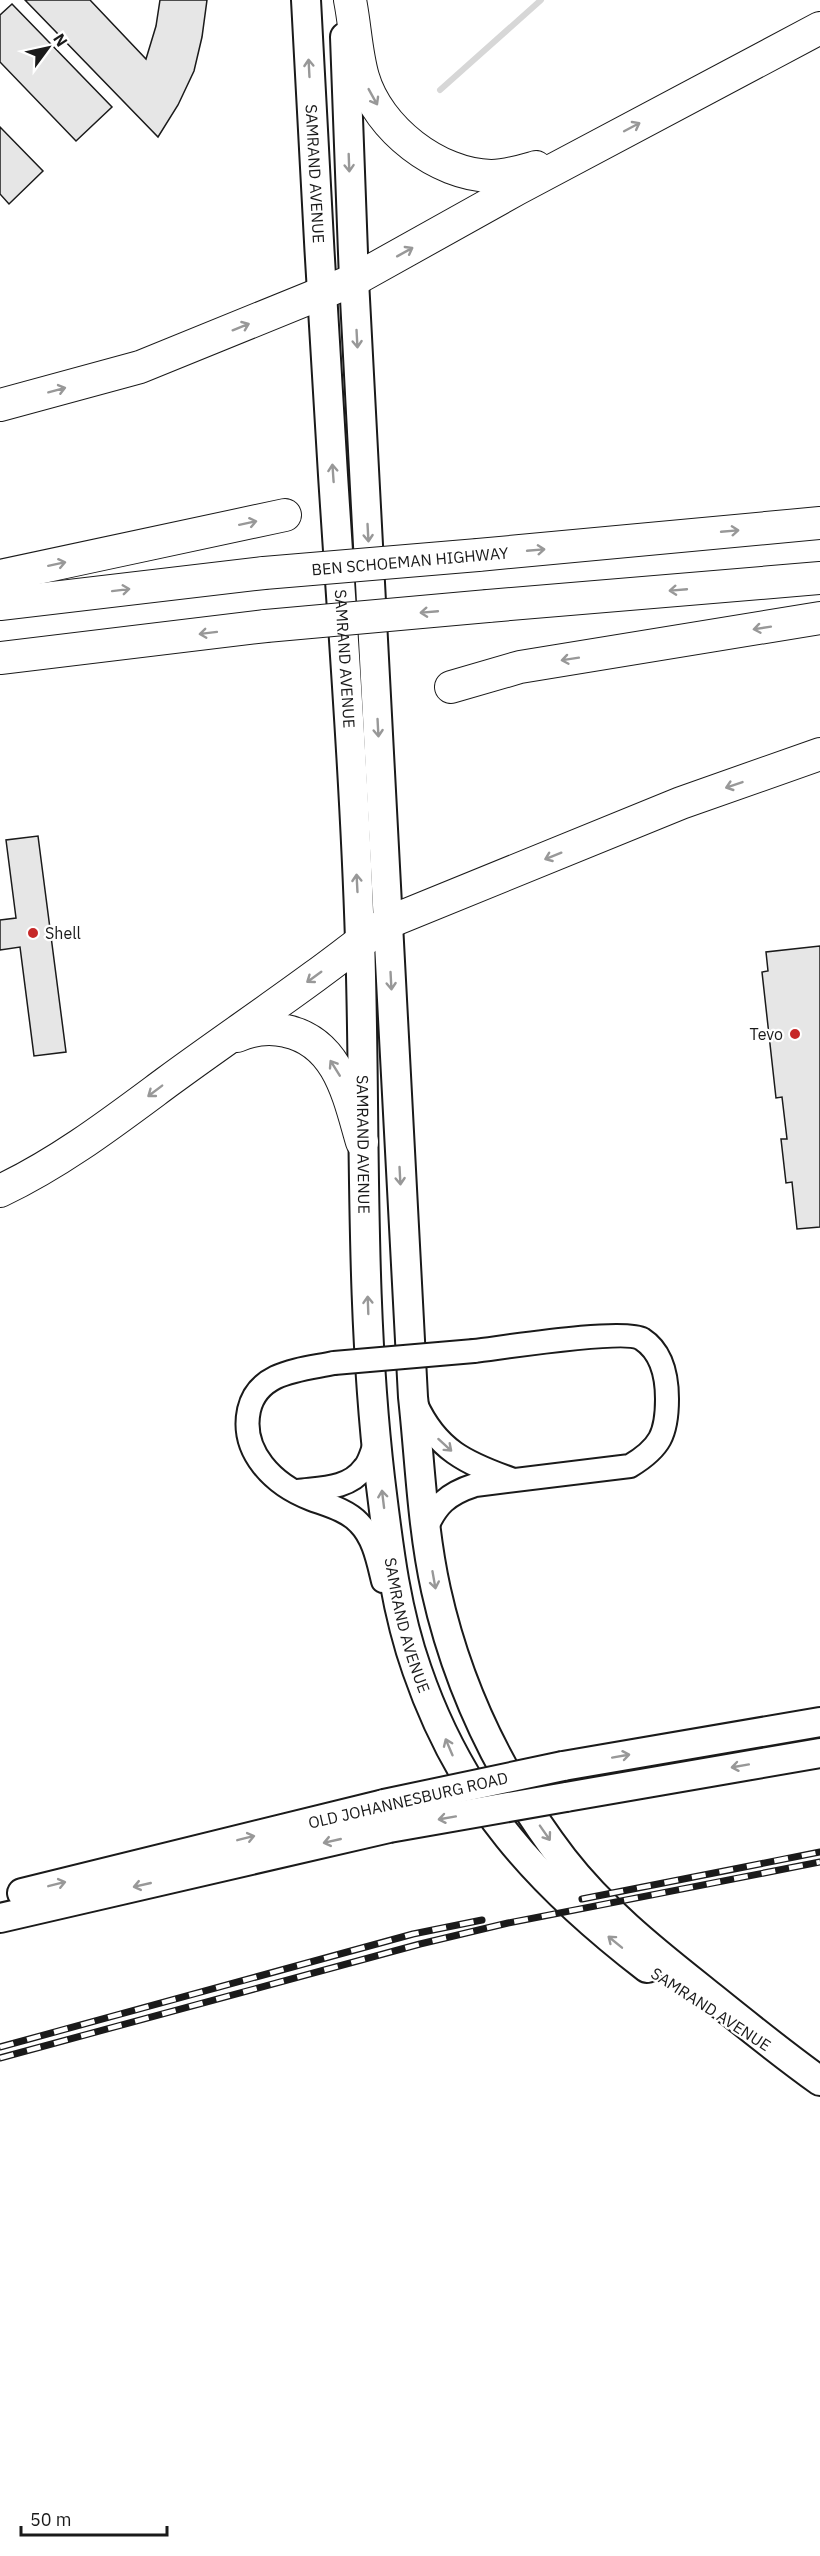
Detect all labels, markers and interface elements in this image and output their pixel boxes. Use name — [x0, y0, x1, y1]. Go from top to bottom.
north arrow — [18, 18, 78, 78]
text: N — [49, 30, 72, 50]
one-way arrow — [304, 59, 315, 79]
one-way arrow — [367, 88, 379, 105]
street label: SAMRAND AVENUE — [301, 104, 329, 244]
one-way arrow — [623, 121, 641, 132]
one-way arrow — [344, 153, 355, 173]
one-way arrow — [396, 246, 413, 258]
one-way arrow — [231, 321, 250, 332]
one-way arrow — [351, 328, 362, 348]
one-way arrow — [47, 383, 66, 395]
one-way arrow — [327, 464, 338, 484]
one-way arrow — [238, 517, 257, 528]
one-way arrow — [362, 523, 373, 543]
one-way arrow — [720, 525, 740, 536]
street label: BEN SCHOEMAN HIGHWAY — [311, 542, 510, 580]
one-way arrow — [526, 544, 546, 555]
one-way arrow — [47, 558, 66, 569]
one-way arrow — [110, 584, 130, 595]
one-way arrow — [669, 585, 688, 596]
street label: SAMRAND AVENUE — [331, 589, 360, 729]
one-way arrow — [420, 607, 440, 618]
one-way arrow — [753, 622, 773, 633]
one-way arrow — [199, 628, 219, 639]
one-way arrow — [560, 654, 580, 665]
one-way arrow — [373, 718, 384, 738]
one-way arrow — [725, 780, 744, 791]
one-way arrow — [544, 851, 562, 862]
one-way arrow — [351, 873, 362, 893]
place label: Shell — [45, 923, 81, 943]
marker: Shell — [26, 926, 40, 940]
one-way arrow — [386, 970, 397, 990]
one-way arrow — [306, 971, 322, 983]
place label: Tevo — [750, 1024, 783, 1044]
marker: Tevo — [788, 1027, 802, 1041]
one-way arrow — [329, 1059, 342, 1076]
street label: SAMRAND AVENUE — [353, 1075, 374, 1214]
one-way arrow — [148, 1084, 164, 1097]
one-way arrow — [395, 1165, 406, 1185]
one-way arrow — [363, 1296, 374, 1316]
one-way arrow — [437, 1438, 452, 1452]
one-way arrow — [377, 1490, 388, 1510]
street label: SAMRAND AVENUE — [381, 1556, 434, 1696]
one-way arrow — [429, 1570, 440, 1589]
one-way arrow — [443, 1738, 454, 1757]
one-way arrow — [611, 1751, 630, 1762]
one-way arrow — [731, 1761, 750, 1772]
street label: OLD JOHANNESBURG ROAD — [306, 1767, 510, 1833]
one-way arrow — [437, 1813, 457, 1824]
one-way arrow — [539, 1825, 551, 1841]
one-way arrow — [236, 1831, 255, 1843]
one-way arrow — [323, 1836, 342, 1847]
one-way arrow — [47, 1878, 66, 1890]
one-way arrow — [133, 1880, 152, 1891]
one-way arrow — [607, 1936, 623, 1949]
street label: SAMRAND AVENUE — [647, 1963, 775, 2055]
scale bar — [21, 2499, 166, 2537]
text: 50 m — [30, 2508, 72, 2531]

